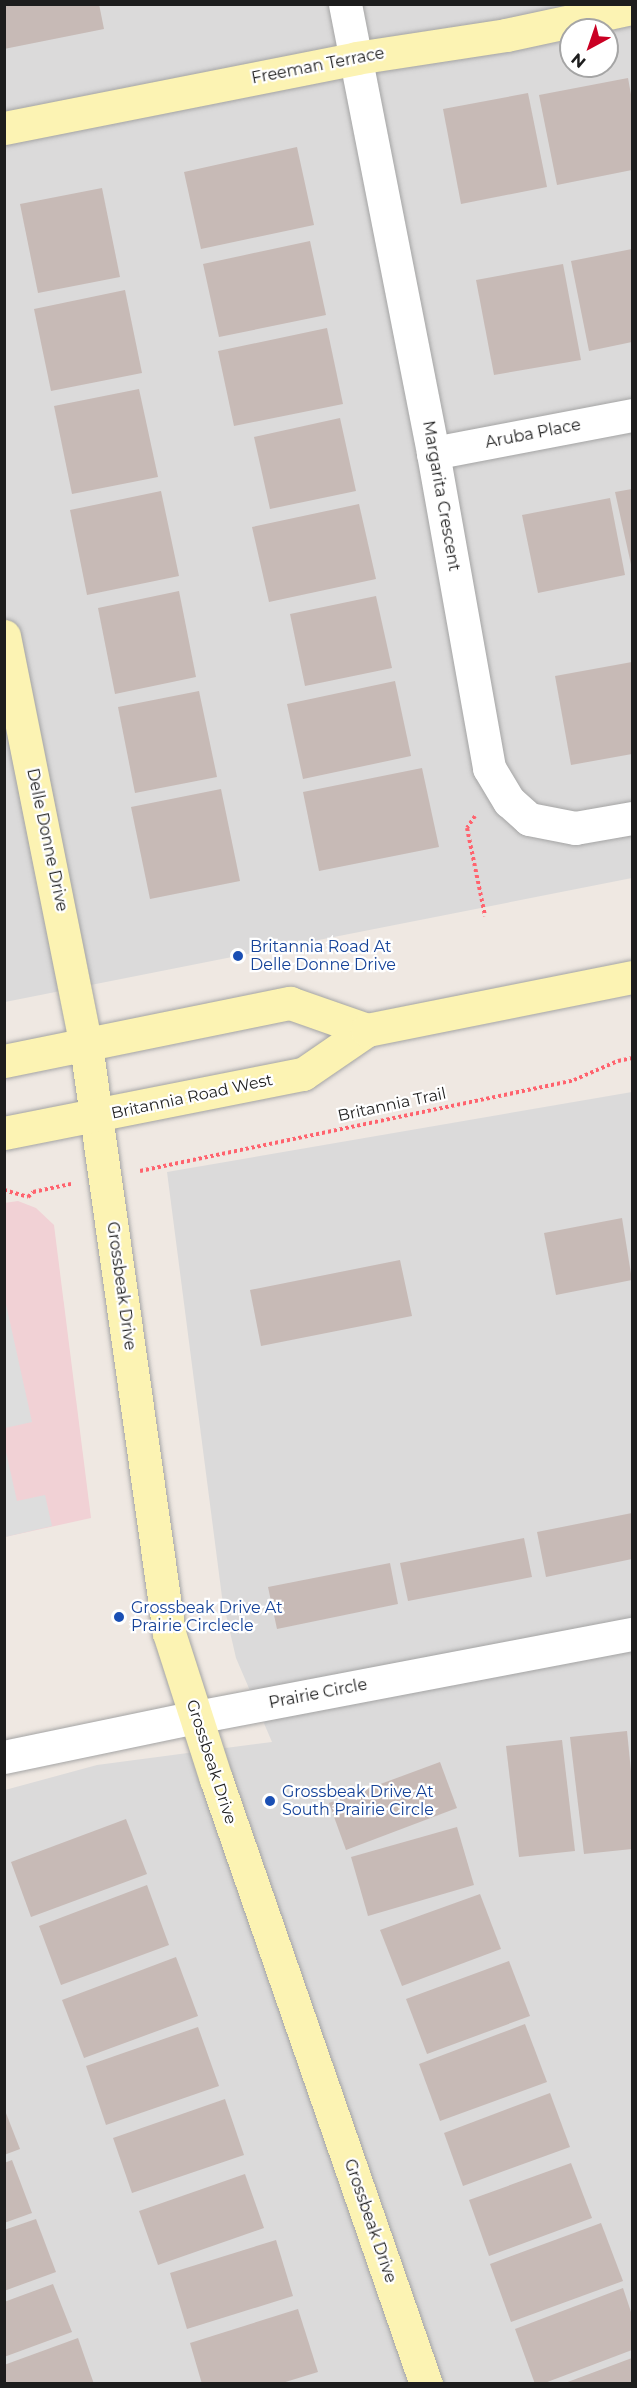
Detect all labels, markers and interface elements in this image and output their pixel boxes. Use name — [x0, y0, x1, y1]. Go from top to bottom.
north arrow — [559, 18, 619, 78]
street label: Freeman Terrace — [250, 44, 386, 88]
text: N — [567, 49, 589, 72]
street label: Aruba Place — [484, 415, 582, 453]
street label: Margarita Crescent — [418, 419, 464, 573]
street label: Delle Donne Drive — [22, 767, 72, 913]
place label: Britannia Road At Delle Donne Drive — [250, 937, 396, 975]
marker: Britannia Road At Delle Donne Drive — [231, 949, 245, 963]
street label: Britannia Road West — [110, 1070, 274, 1124]
street label: Britannia Trail — [336, 1084, 448, 1126]
street label: Grossbeak Drive — [102, 1220, 140, 1352]
place label: Grossbeak Drive At Prairie Circlecle — [131, 1598, 283, 1636]
marker: Grossbeak Drive At Prairie Circlecle — [112, 1610, 126, 1624]
street label: Prairie Circle — [267, 1675, 369, 1713]
street label: Grossbeak Drive — [182, 1697, 240, 1827]
place label: Grossbeak Drive At South Prairie Circle — [282, 1782, 434, 1820]
marker: Grossbeak Drive At South Prairie Circle — [263, 1794, 277, 1808]
street label: Grossbeak Drive — [340, 2157, 400, 2285]

